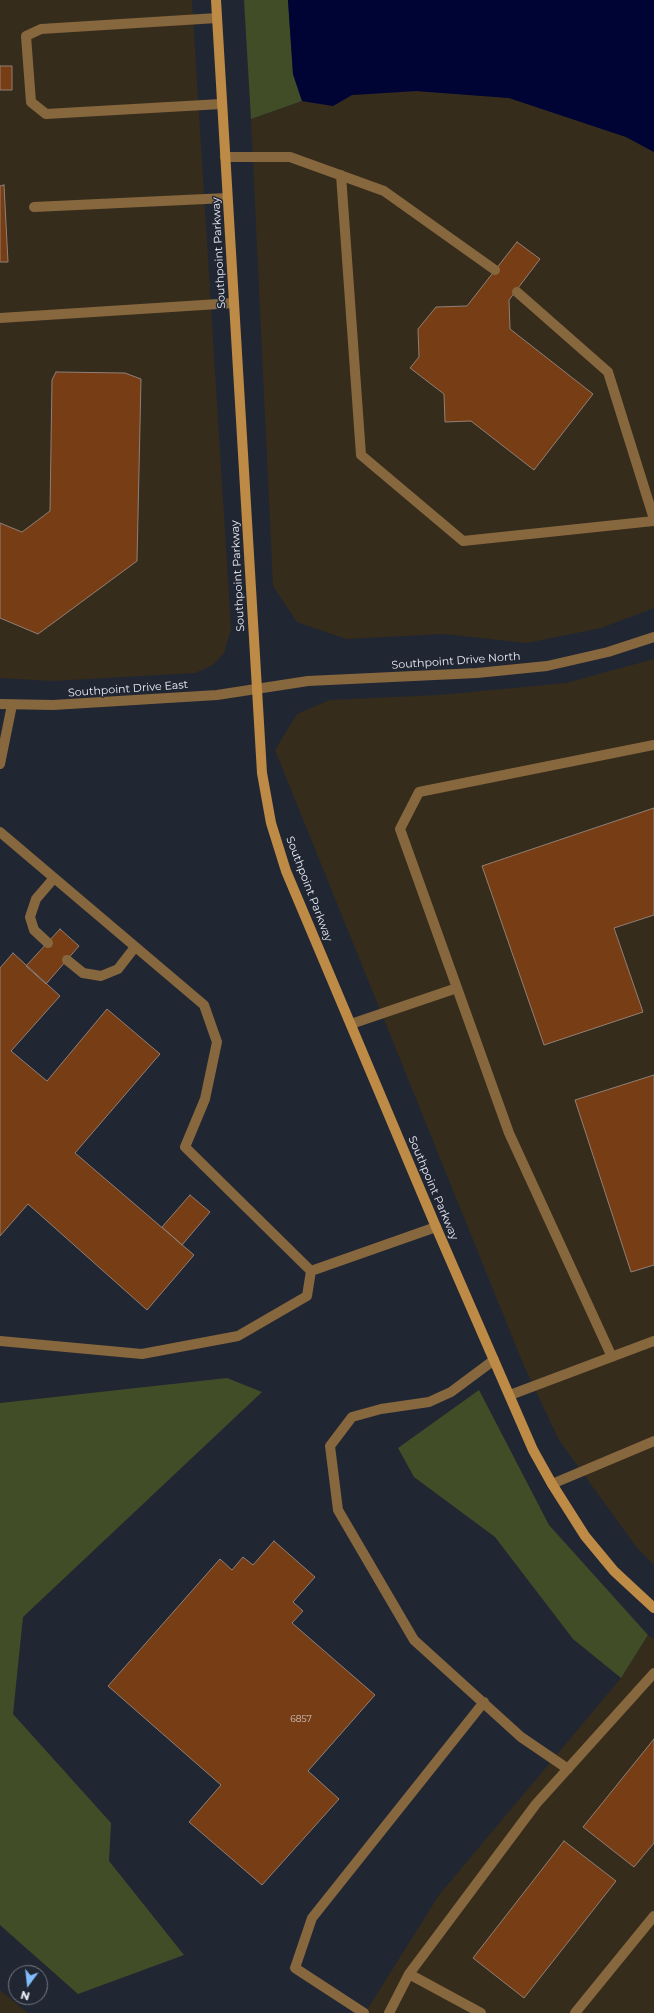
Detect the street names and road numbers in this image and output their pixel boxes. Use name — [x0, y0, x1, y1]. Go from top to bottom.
street label: Southpoint Parkway — [209, 197, 229, 309]
street label: Southpoint Parkway — [228, 520, 248, 632]
street label: Southpoint Drive North — [391, 650, 521, 672]
street label: Southpoint Drive East — [68, 678, 188, 700]
street label: Southpoint Parkway — [283, 835, 335, 943]
street label: Southpoint Parkway — [405, 1134, 461, 1242]

